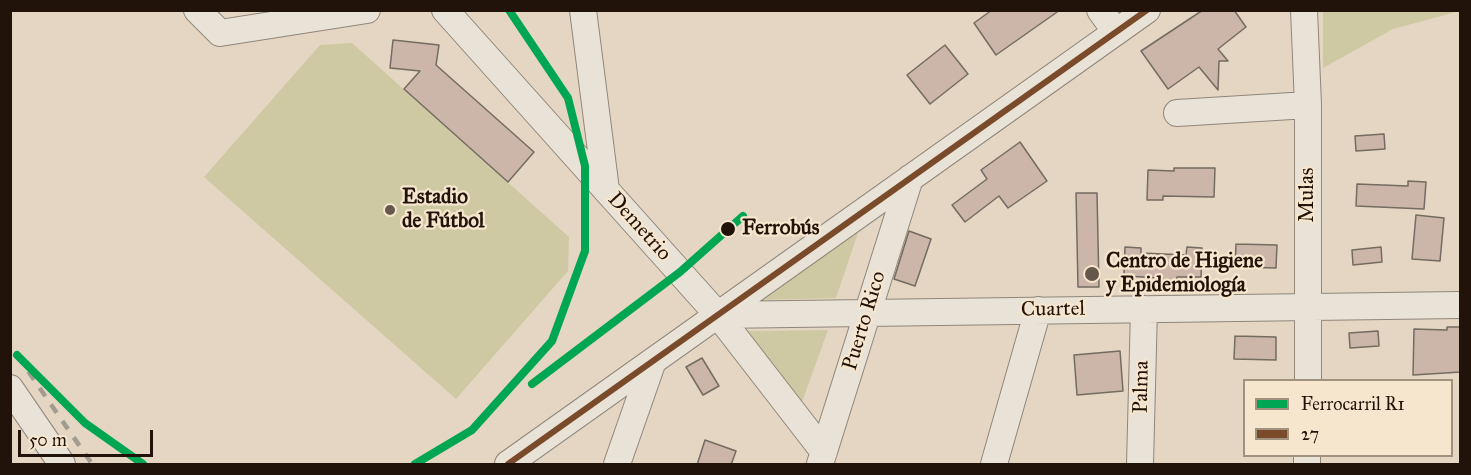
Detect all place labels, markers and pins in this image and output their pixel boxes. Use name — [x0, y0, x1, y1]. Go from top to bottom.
place label: Estadio de Fútbol — [402, 185, 484, 235]
marker: Estadio de Fútbol — [383, 203, 397, 217]
place label: Ferrobús — [742, 216, 819, 242]
marker: Ferrobús — [719, 220, 737, 238]
place label: Centro de Higiene y Epidemiología — [1106, 249, 1263, 299]
marker: Centro de Higiene y Epidemiología — [1083, 265, 1101, 283]

